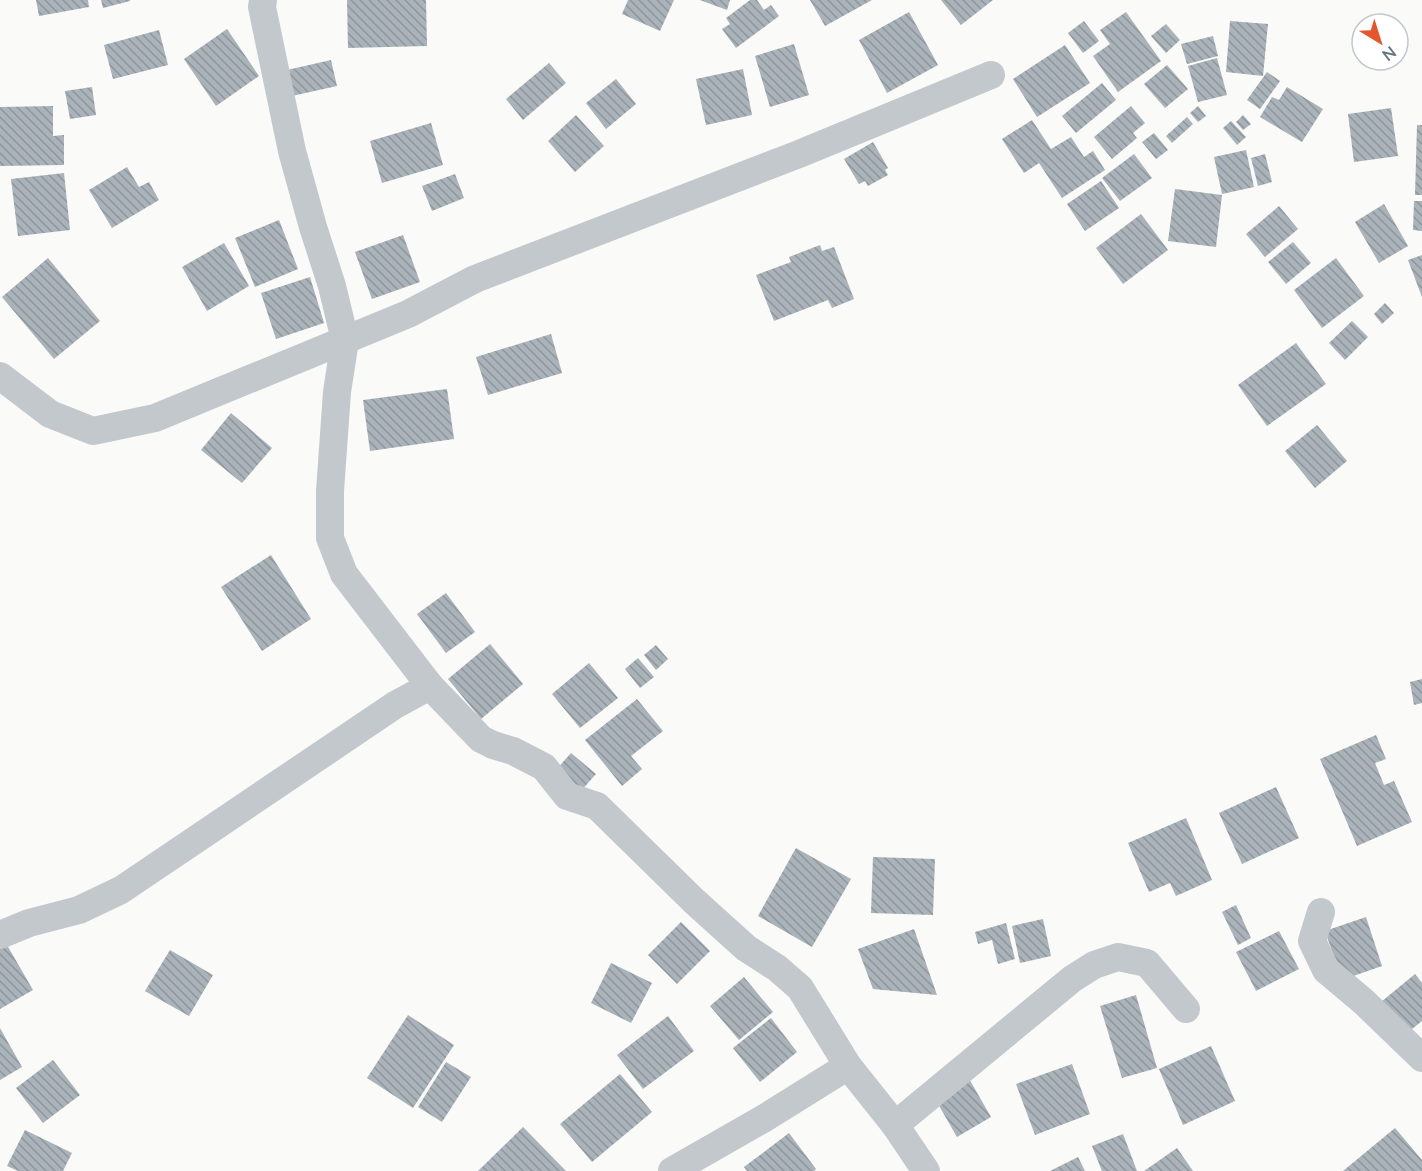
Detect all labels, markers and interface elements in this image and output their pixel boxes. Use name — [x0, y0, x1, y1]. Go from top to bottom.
north arrow — [1350, 12, 1410, 72]
text: N — [1379, 43, 1400, 65]

